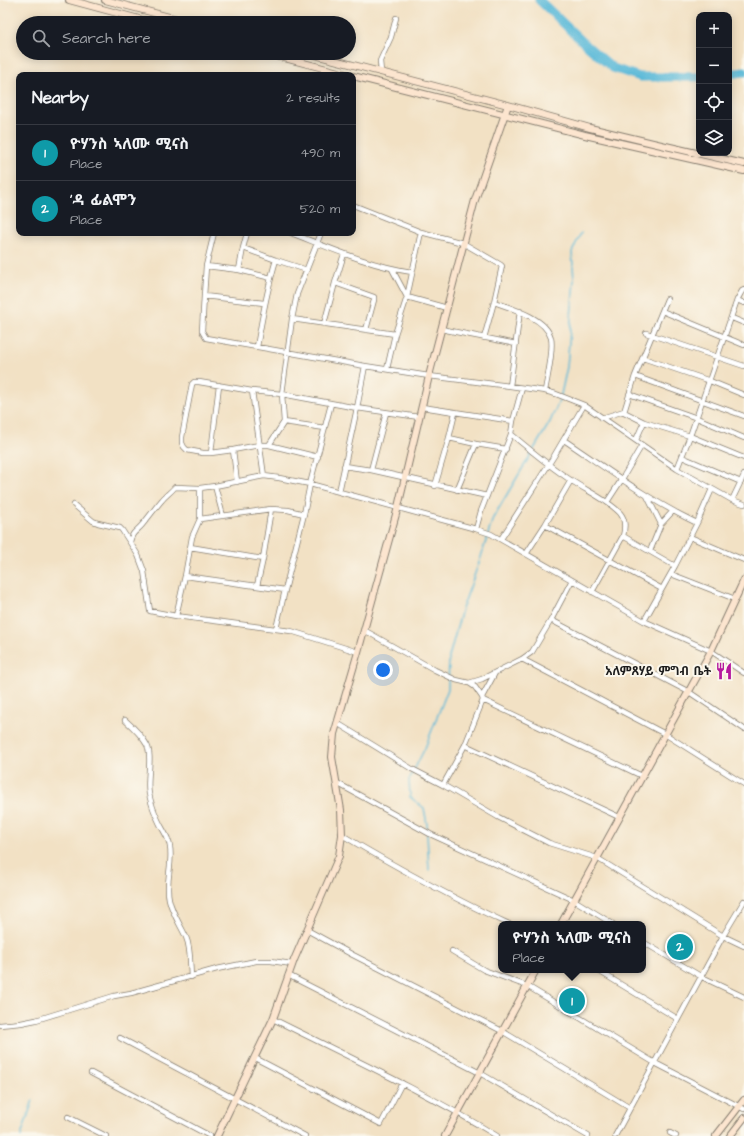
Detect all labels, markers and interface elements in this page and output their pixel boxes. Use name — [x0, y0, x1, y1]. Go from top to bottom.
map controls — [696, 12, 732, 156]
button: + — [696, 12, 732, 48]
search box — [16, 16, 356, 60]
icon: search — [30, 27, 52, 49]
text: Search here — [62, 28, 151, 49]
button: − — [696, 48, 732, 84]
button: locate — [696, 84, 732, 120]
text: Nearby — [32, 86, 89, 110]
text: 2 results — [286, 89, 340, 107]
button: layers — [696, 120, 732, 156]
text: ዮሃንስ ኣለሙ ሚናስ — [70, 134, 189, 155]
text: 1 — [44, 144, 46, 162]
text: 490 m — [300, 144, 340, 162]
text: Place — [70, 155, 102, 173]
text: 'ዳ ፊልሞን — [70, 190, 137, 211]
text: 2 — [41, 200, 49, 218]
text: 520 m — [300, 200, 340, 218]
text: Place — [70, 211, 102, 229]
your location — [373, 660, 393, 680]
restaurant icon: አለምጸሃይ ምግብ ቤት — [714, 661, 734, 681]
place label: አለምጸሃይ ምግብ ቤት — [605, 663, 712, 680]
popup — [498, 921, 646, 973]
text: ዮሃንስ ኣለሙ ሚናስ — [513, 928, 632, 949]
pin: 2 — [667, 932, 693, 962]
text: Place — [513, 949, 545, 967]
pin: 1 — [559, 986, 585, 1016]

